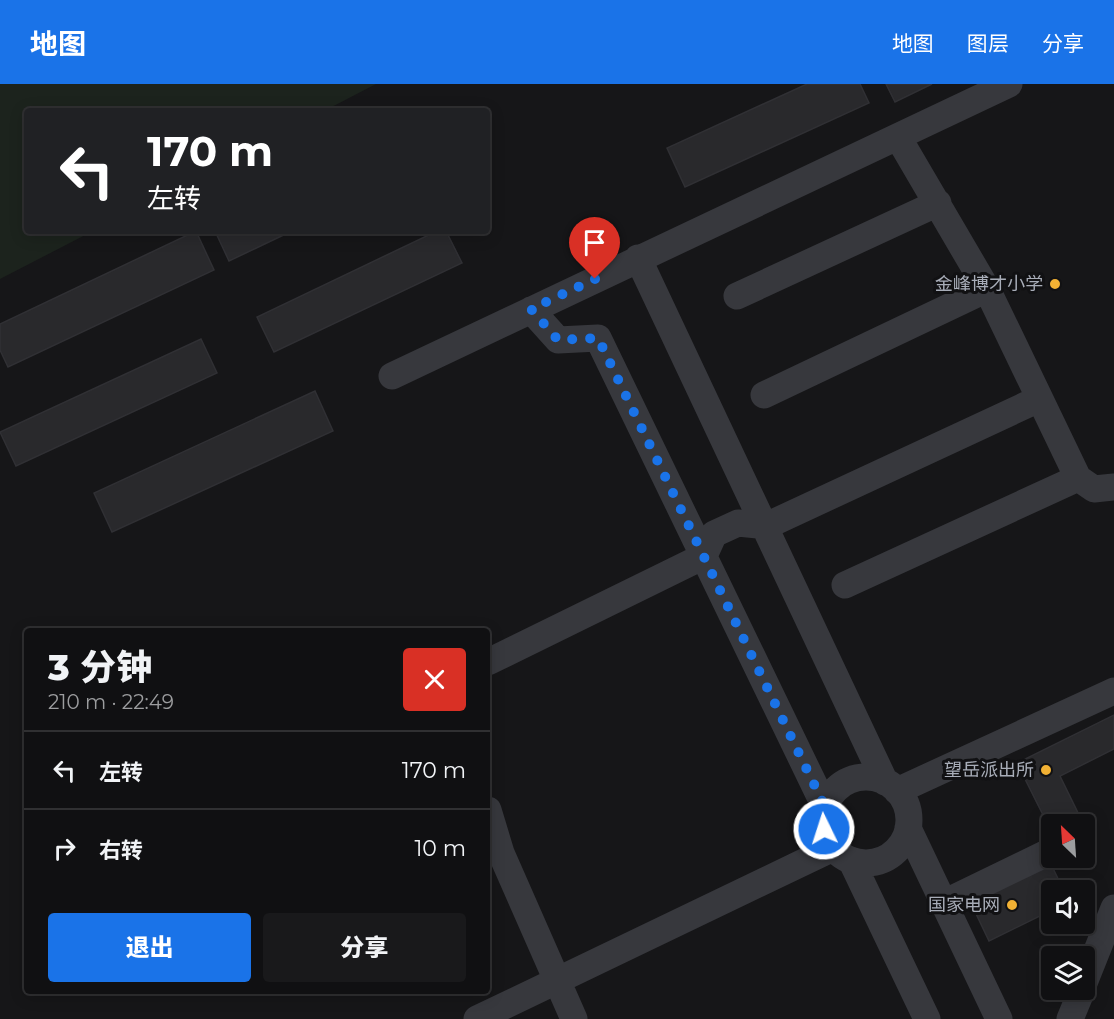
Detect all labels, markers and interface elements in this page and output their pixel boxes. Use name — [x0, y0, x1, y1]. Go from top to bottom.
text: 地图 — [30, 27, 86, 61]
text: 地图 — [892, 31, 934, 56]
text: 图层 — [967, 31, 1009, 56]
text: 分享 — [1042, 31, 1084, 56]
text: 170 m — [147, 125, 273, 177]
icon: left — [48, 132, 126, 210]
text: 左转 — [147, 182, 201, 215]
pin — [569, 217, 620, 279]
icon: arrive — [578, 226, 611, 259]
place label: 金峰博才小学 — [935, 273, 1043, 295]
marker: 金峰博才小学 — [1048, 277, 1062, 291]
text: 3 分钟 — [48, 645, 152, 689]
button: close — [403, 648, 466, 711]
text: 210 m · 22:49 — [48, 690, 174, 714]
icon: left — [48, 754, 81, 787]
text: 170 m — [402, 757, 466, 784]
text: 左转 — [99, 759, 143, 786]
place label: 望岳派出所 — [944, 759, 1034, 781]
marker: 望岳派出所 — [1039, 763, 1053, 777]
position arrow — [792, 797, 856, 861]
north arrow — [1041, 814, 1095, 868]
map controls — [1041, 814, 1095, 1000]
icon: right — [48, 832, 81, 865]
text: 10 m — [414, 835, 466, 862]
text: 右转 — [99, 837, 143, 864]
button: sound — [1041, 880, 1095, 934]
place label: 国家电网 — [928, 894, 1000, 916]
marker: 国家电网 — [1005, 898, 1019, 912]
button: 退出 — [48, 913, 251, 982]
button: 分享 — [263, 913, 466, 982]
button: layers — [1041, 946, 1095, 1000]

